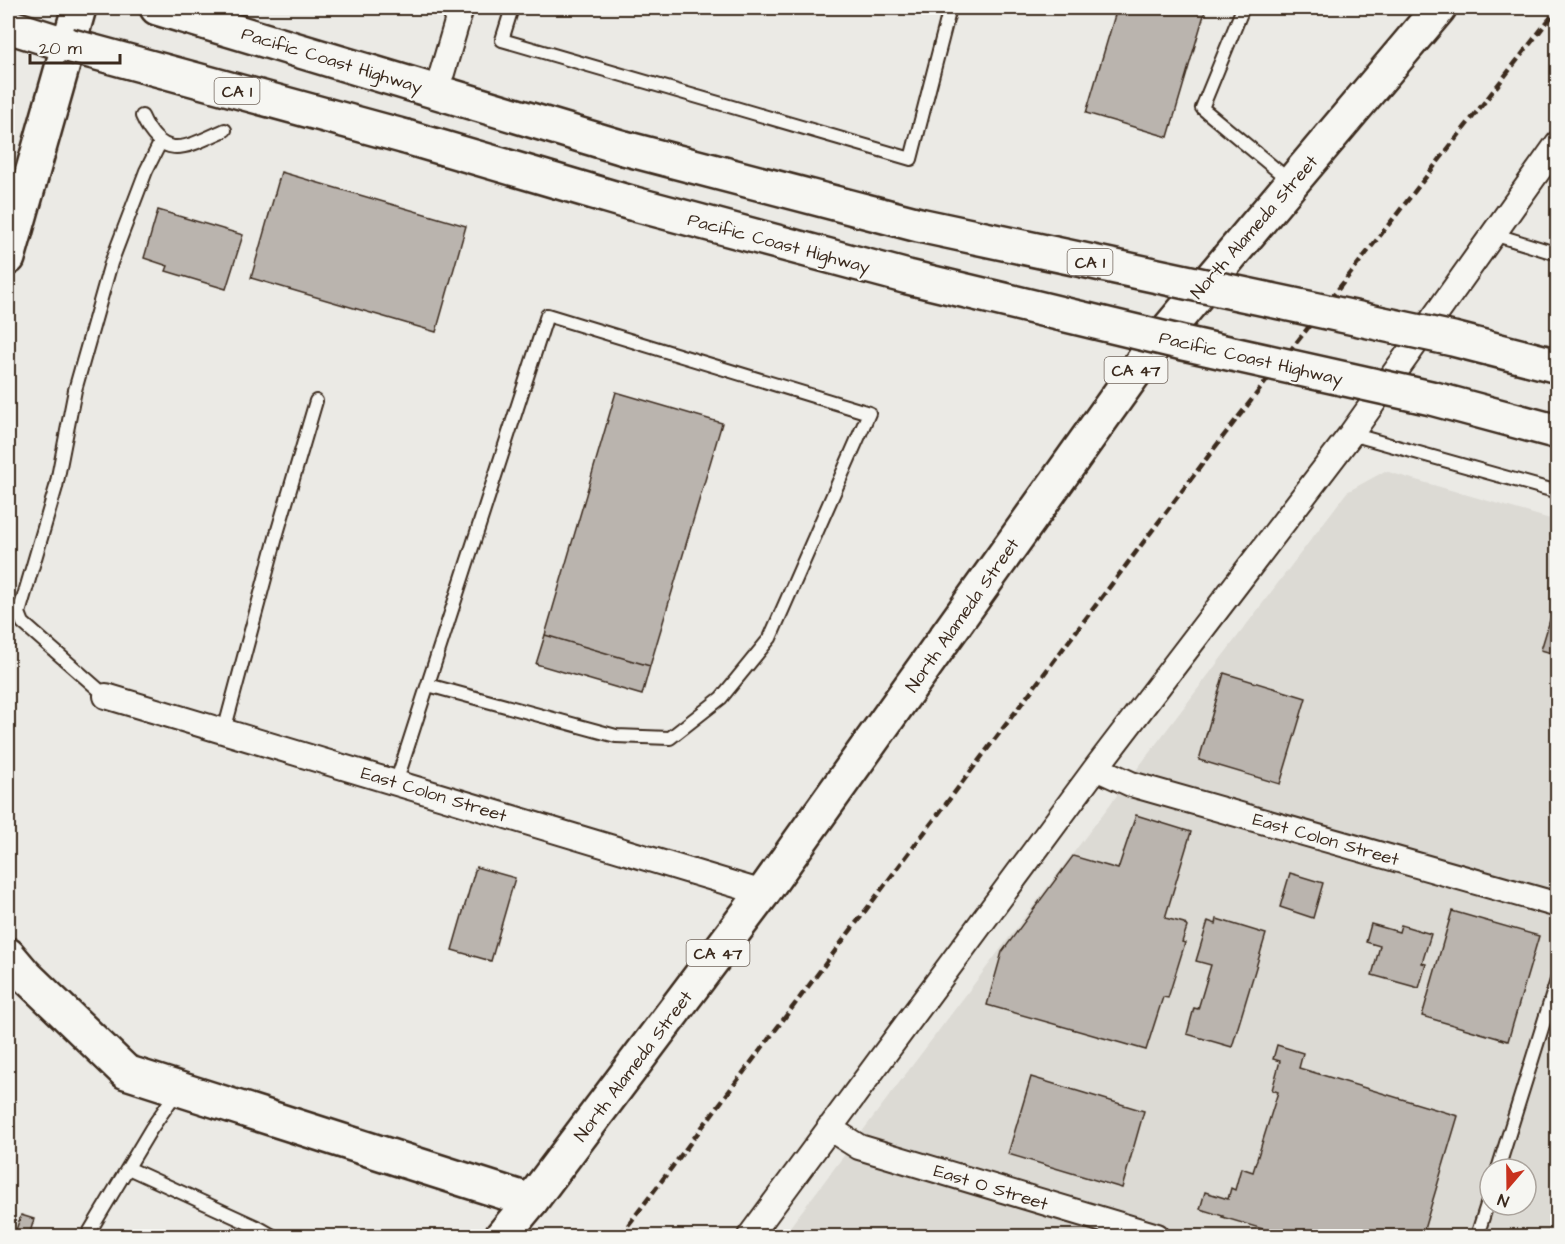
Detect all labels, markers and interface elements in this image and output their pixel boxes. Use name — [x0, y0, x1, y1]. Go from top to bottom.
street label: Pacific Coast Highway — [238, 21, 425, 101]
scale bar — [30, 27, 120, 65]
text: 20 m — [39, 36, 82, 61]
road number: CA 1 — [214, 78, 260, 104]
street label: North Alameda Street — [1185, 149, 1324, 305]
street label: Pacific Coast Highway — [685, 207, 873, 281]
road number: CA 1 — [1068, 249, 1112, 275]
street label: Pacific Coast Highway — [1156, 325, 1345, 393]
road number: CA 47 — [1104, 357, 1168, 383]
street label: North Alameda Street — [900, 533, 1026, 697]
street label: East Colon Street — [358, 760, 510, 829]
street label: East Colon Street — [1250, 807, 1403, 872]
road number: CA 47 — [686, 940, 750, 966]
street label: North Alameda Street — [568, 985, 699, 1147]
north arrow — [1478, 1157, 1538, 1217]
street label: East O Street — [931, 1158, 1052, 1217]
text: N — [1495, 1188, 1512, 1212]

